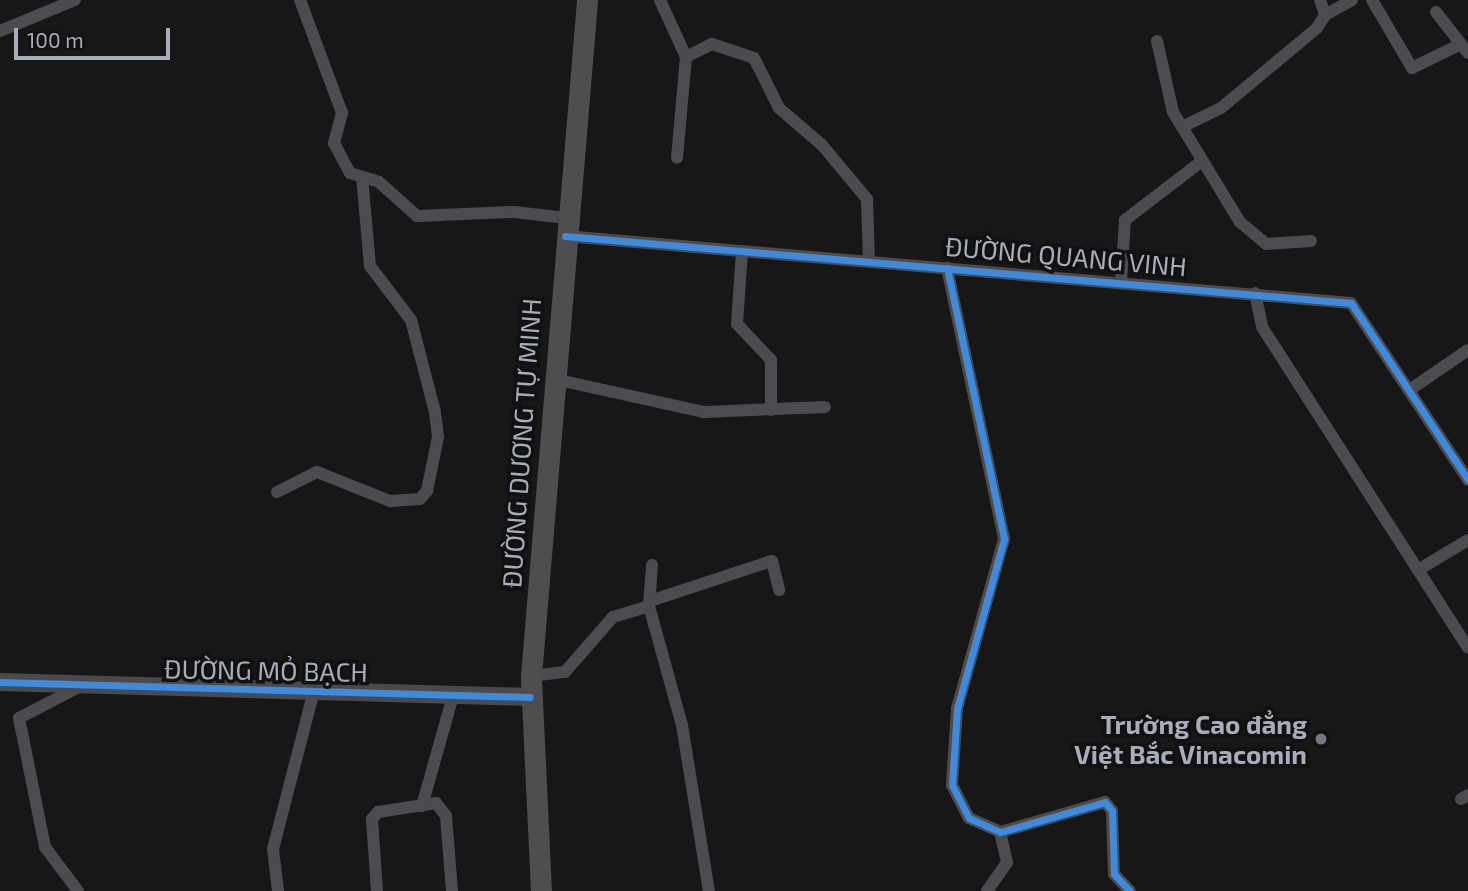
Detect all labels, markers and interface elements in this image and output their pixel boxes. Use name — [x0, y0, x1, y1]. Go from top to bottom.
scale bar — [18, 14, 173, 58]
text: 100 m — [27, 27, 84, 52]
street label: ĐƯỜNG QUANG VINH — [944, 230, 1188, 282]
street label: ĐƯỜNG DƯƠNG TỰ MINH — [495, 297, 547, 589]
street label: ĐƯỜNG MỎ BẠCH — [164, 653, 368, 687]
place label: Trường Cao đẳng Việt Bắc Vinacomin — [1074, 708, 1307, 770]
marker: Trường Cao đẳng Việt Bắc Vinacomin — [1313, 731, 1329, 747]

